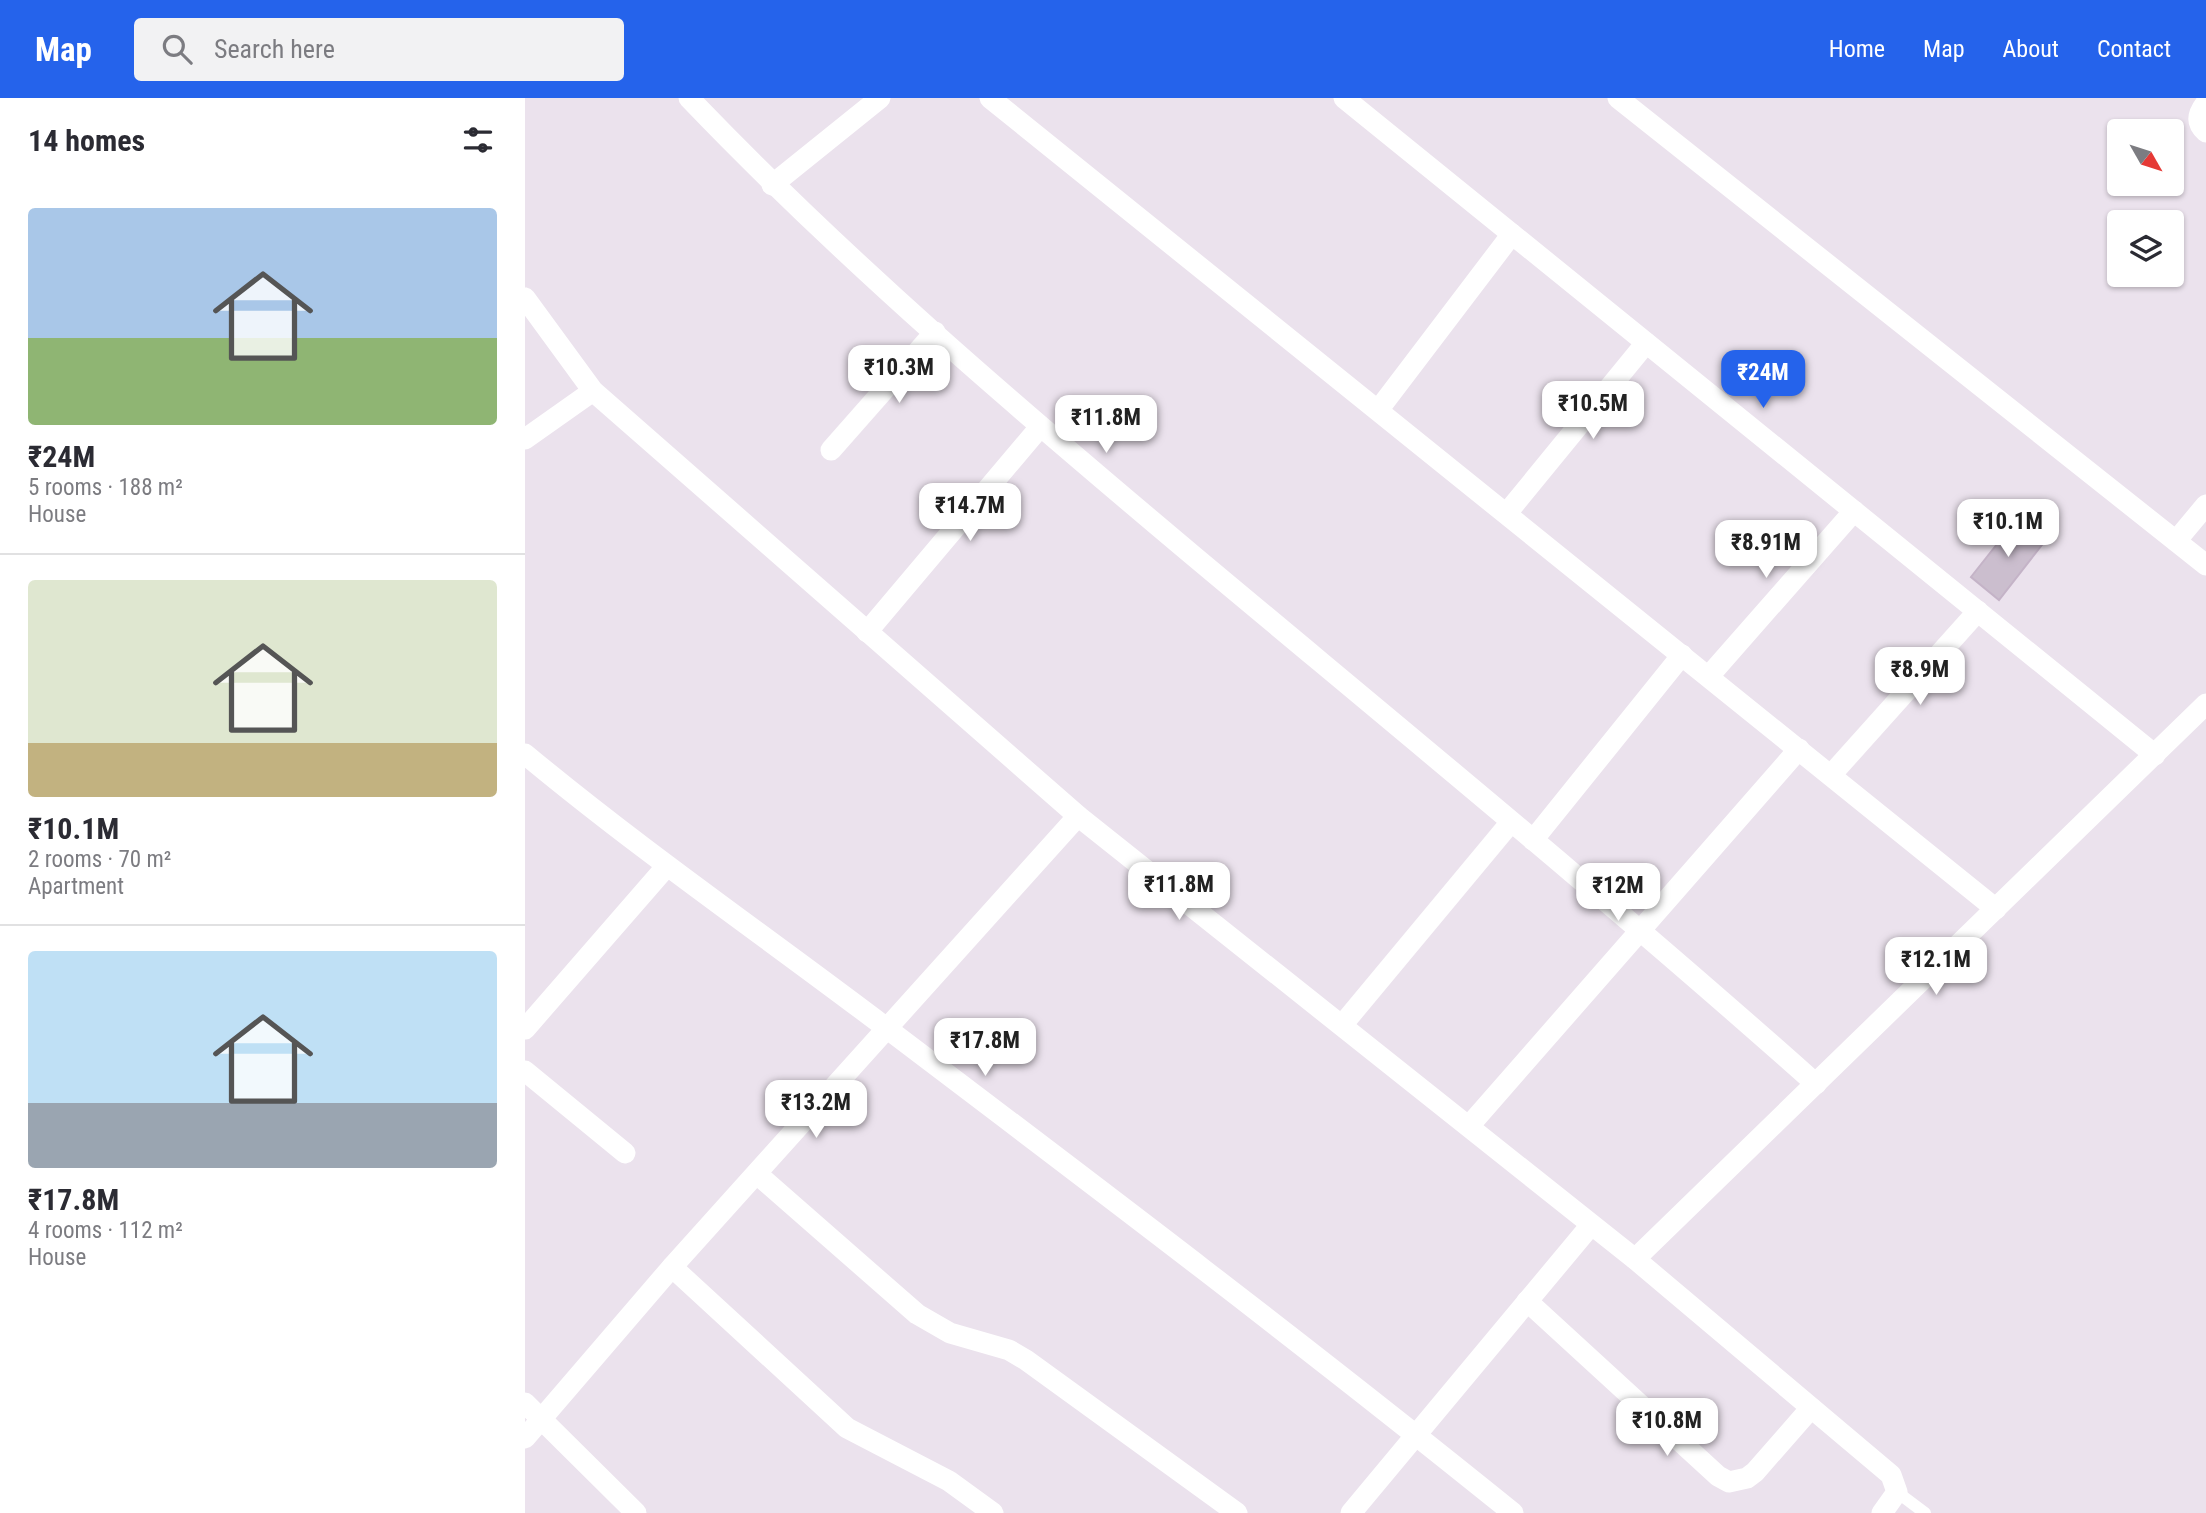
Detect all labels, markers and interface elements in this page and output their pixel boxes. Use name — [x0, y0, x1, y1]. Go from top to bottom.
search box — [134, 18, 624, 81]
text: Map — [35, 30, 92, 69]
icon: search — [158, 30, 196, 68]
text: Search here — [214, 34, 335, 64]
text: Home — [1829, 35, 1885, 63]
text: Map — [1923, 35, 1965, 63]
text: About — [2003, 35, 2059, 63]
text: Contact — [2097, 35, 2171, 63]
north arrow — [2107, 119, 2184, 196]
map controls — [2107, 119, 2184, 287]
icon: filters — [459, 121, 497, 159]
text: 14 homes — [28, 123, 145, 158]
button: layers — [2107, 210, 2184, 287]
icon: home — [200, 253, 326, 379]
pin: ₹10.3M — [842, 345, 956, 405]
pin: ₹24M — [1722, 350, 1804, 410]
text: ₹10.3M — [864, 354, 934, 381]
text: ₹24M — [1737, 359, 1789, 386]
pin: ₹10.5M — [1536, 382, 1650, 441]
text: ₹10.5M — [1558, 390, 1628, 417]
pin: ₹11.8M — [1049, 396, 1163, 455]
text: ₹11.8M — [1071, 404, 1141, 431]
text: ₹24M — [28, 439, 95, 474]
text: 5 rooms · 188 m² — [28, 474, 183, 501]
pin: ₹14.7M — [913, 484, 1027, 543]
text: ₹14.7M — [935, 492, 1005, 519]
pin: ₹10.1M — [1951, 500, 2065, 559]
text: House — [28, 501, 86, 528]
text: ₹10.1M — [1973, 508, 2043, 535]
pin: ₹8.91M — [1709, 520, 1823, 580]
text: ₹8.91M — [1731, 529, 1801, 556]
icon: home — [200, 625, 326, 751]
pin: ₹8.9M — [1871, 648, 1969, 707]
text: ₹8.9M — [1891, 656, 1949, 683]
text: ₹10.1M — [28, 811, 119, 846]
text: 2 rooms · 70 m² — [28, 846, 171, 873]
pin: ₹11.8M — [1122, 862, 1236, 922]
pin: ₹12M — [1577, 864, 1659, 923]
text: ₹11.8M — [1144, 871, 1214, 898]
text: ₹12M — [1592, 872, 1644, 899]
text: Apartment — [28, 873, 124, 900]
pin: ₹12.1M — [1879, 937, 1993, 997]
text: ₹12.1M — [1901, 946, 1971, 973]
icon: home — [200, 996, 326, 1122]
pin: ₹17.8M — [928, 1018, 1042, 1078]
text: ₹17.8M — [950, 1027, 1020, 1054]
pin: ₹13.2M — [759, 1080, 873, 1140]
text: ₹13.2M — [781, 1089, 851, 1116]
text: ₹17.8M — [28, 1182, 119, 1217]
text: 4 rooms · 112 m² — [28, 1217, 183, 1244]
text: House — [28, 1244, 86, 1271]
pin: ₹10.8M — [1610, 1398, 1724, 1458]
text: ₹10.8M — [1632, 1407, 1702, 1434]

